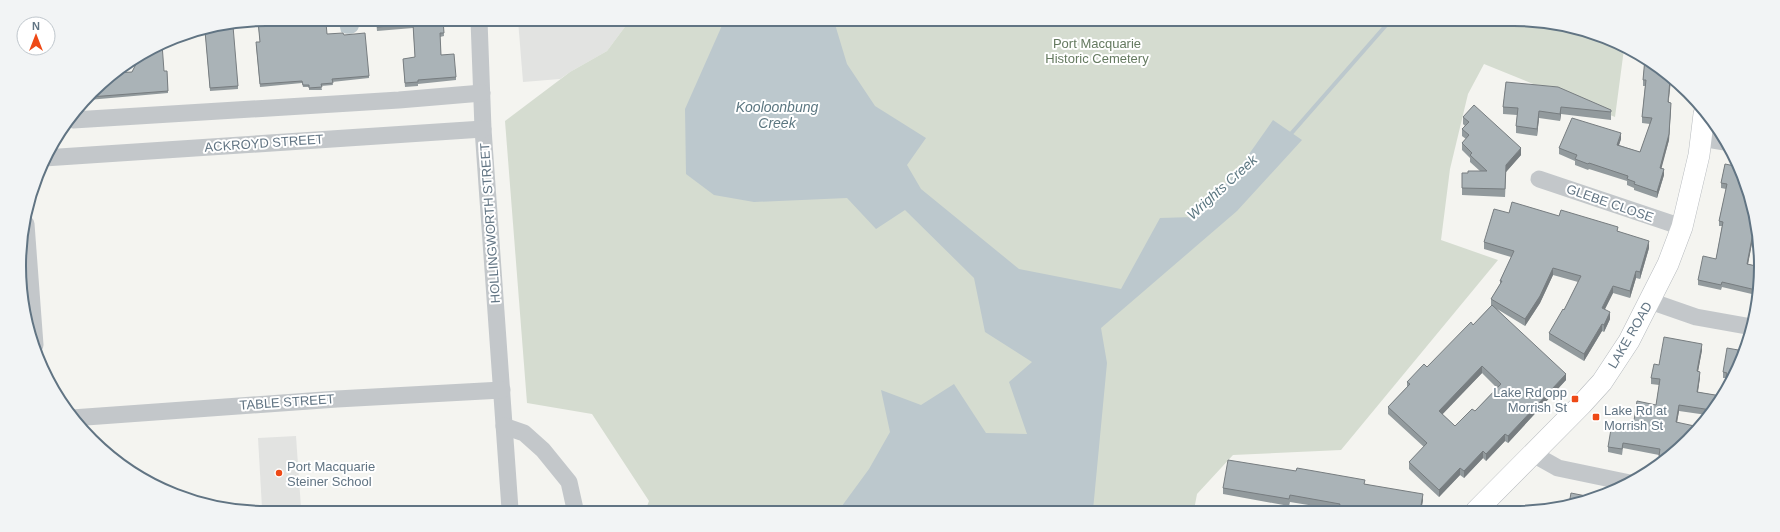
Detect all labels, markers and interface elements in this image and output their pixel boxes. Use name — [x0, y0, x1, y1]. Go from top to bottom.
north arrow — [16, 16, 56, 56]
text: N — [32, 20, 40, 32]
park label: Port Macquarie Historic Cemetery — [1045, 36, 1149, 66]
water label: Kooloonbung Creek — [736, 99, 818, 131]
street label: ACKROYD STREET — [204, 131, 324, 155]
street label: HOLLINGWORTH STREET — [477, 142, 503, 304]
water label: Wrights Creek — [1184, 151, 1261, 223]
street label: GLEBE CLOSE — [1565, 181, 1656, 225]
street label: LAKE ROAD — [1605, 299, 1655, 371]
place label: Lake Rd opp Morrish St — [1493, 385, 1567, 415]
street label: TABLE STREET — [239, 391, 335, 413]
marker: Lake Rd opp Morrish St — [1570, 394, 1580, 404]
place label: Lake Rd at Morrish St — [1604, 403, 1667, 433]
marker: Lake Rd at Morrish St — [1591, 412, 1601, 422]
place label: Port Macquarie Steiner School — [287, 459, 375, 489]
marker: Port Macquarie Steiner School — [274, 468, 284, 478]

